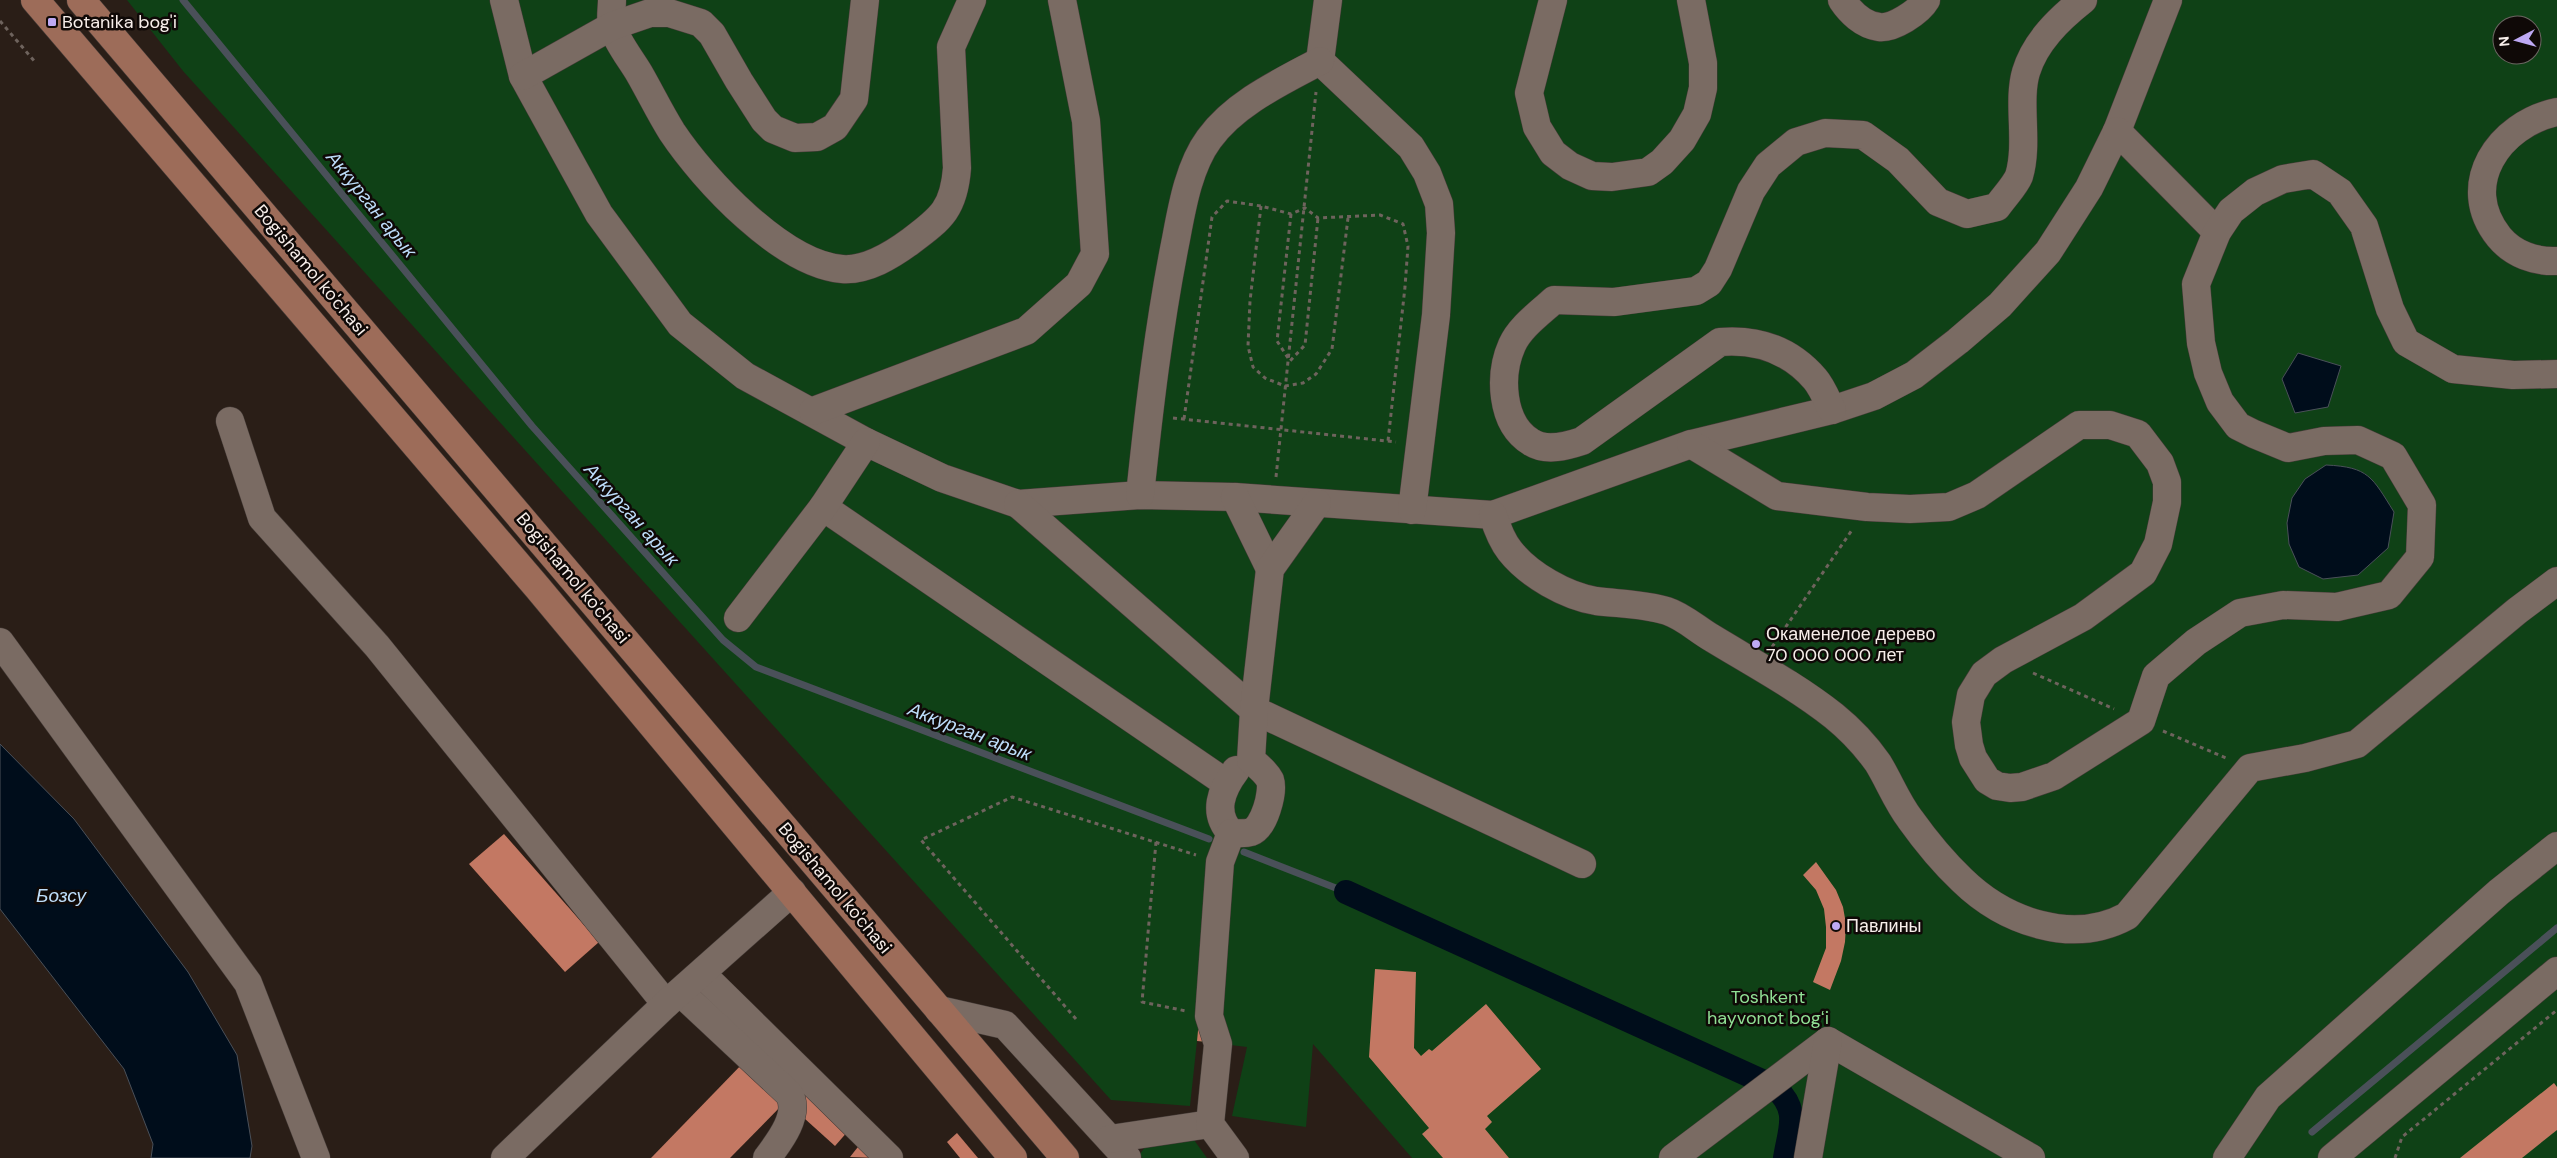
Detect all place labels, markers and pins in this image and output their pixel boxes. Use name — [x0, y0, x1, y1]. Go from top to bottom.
place label: Botanika bog'i — [62, 10, 177, 34]
marker: Botanika bog'i — [46, 16, 58, 28]
place label: Окаменелое дерево 70 000 000 лет — [1766, 622, 1935, 667]
marker: Окаменелое дерево 70 000 000 лет — [1750, 638, 1762, 650]
place label: Павлины — [1846, 914, 1922, 938]
marker: Павлины — [1830, 920, 1842, 932]

